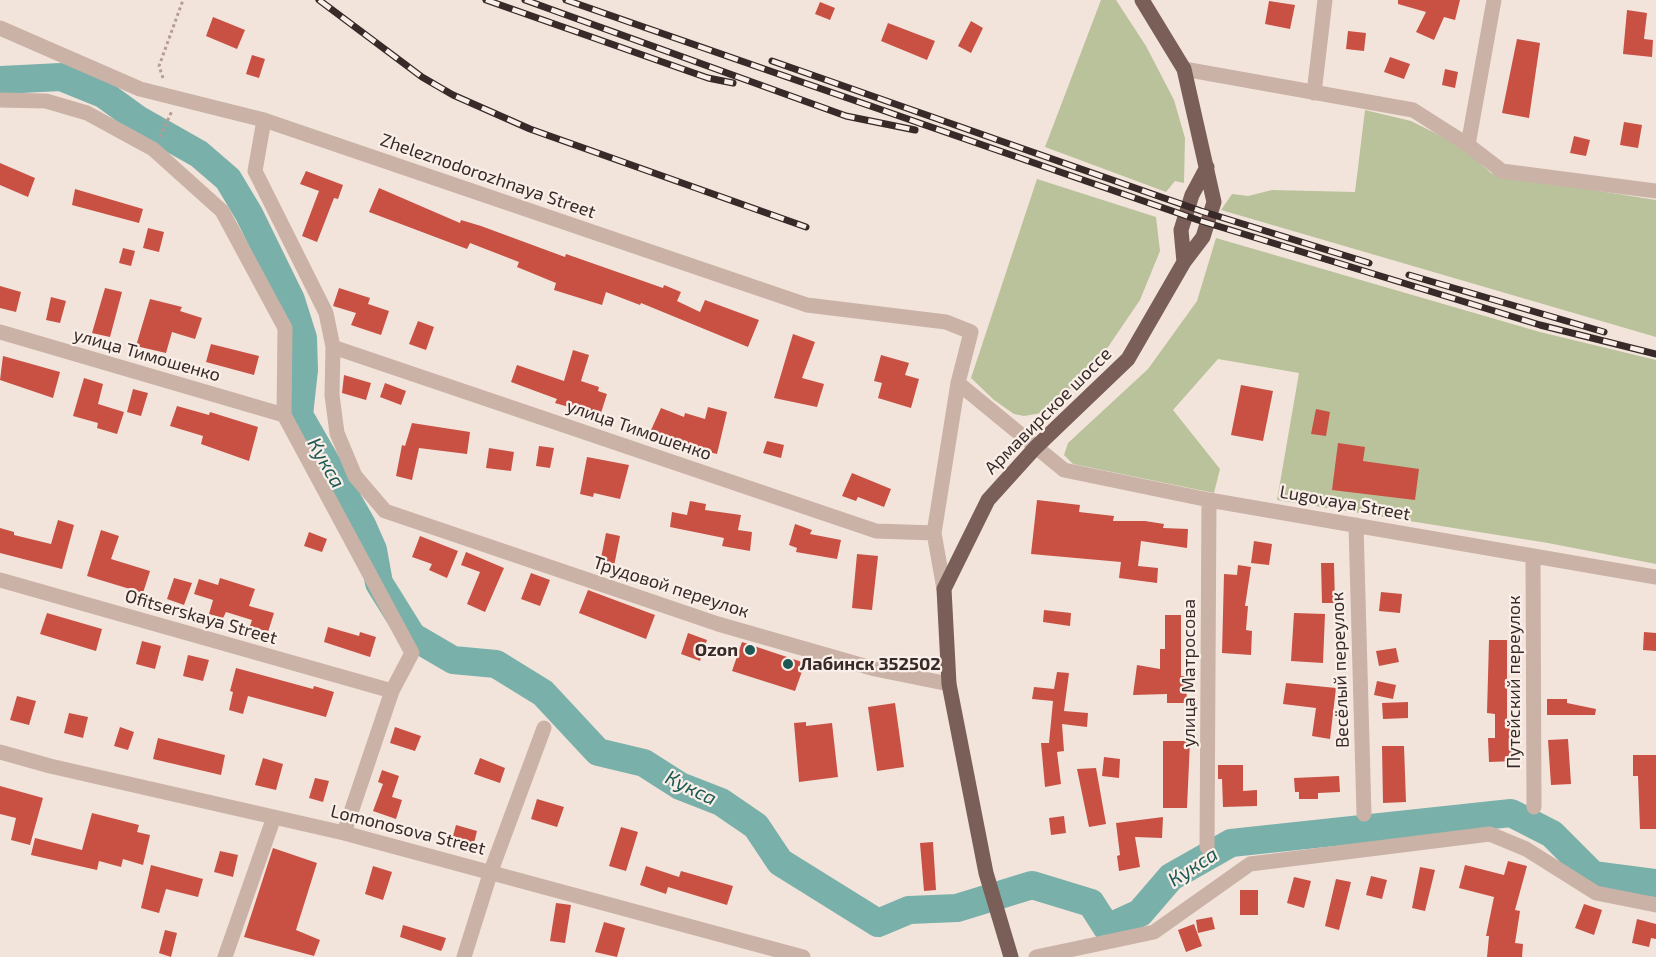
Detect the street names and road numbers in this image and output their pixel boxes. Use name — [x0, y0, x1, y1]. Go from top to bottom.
street label: Zheleznodorozhnaya Street — [378, 129, 598, 223]
street label: улица Тимошенко — [71, 324, 223, 386]
street label: Армавирское шоссе — [980, 343, 1116, 479]
street label: улица Тимошенко — [564, 395, 714, 465]
street label: Lugovaya Street — [1278, 481, 1412, 525]
street label: Трудовой переулок — [590, 552, 752, 622]
street label: Ofitserskaya Street — [122, 585, 280, 649]
street label: Весёлый переулок — [1326, 592, 1354, 748]
street label: Путейский переулок — [1503, 595, 1525, 769]
street label: улица Матросова — [1178, 599, 1200, 747]
street label: Lomonosova Street — [328, 800, 488, 860]

